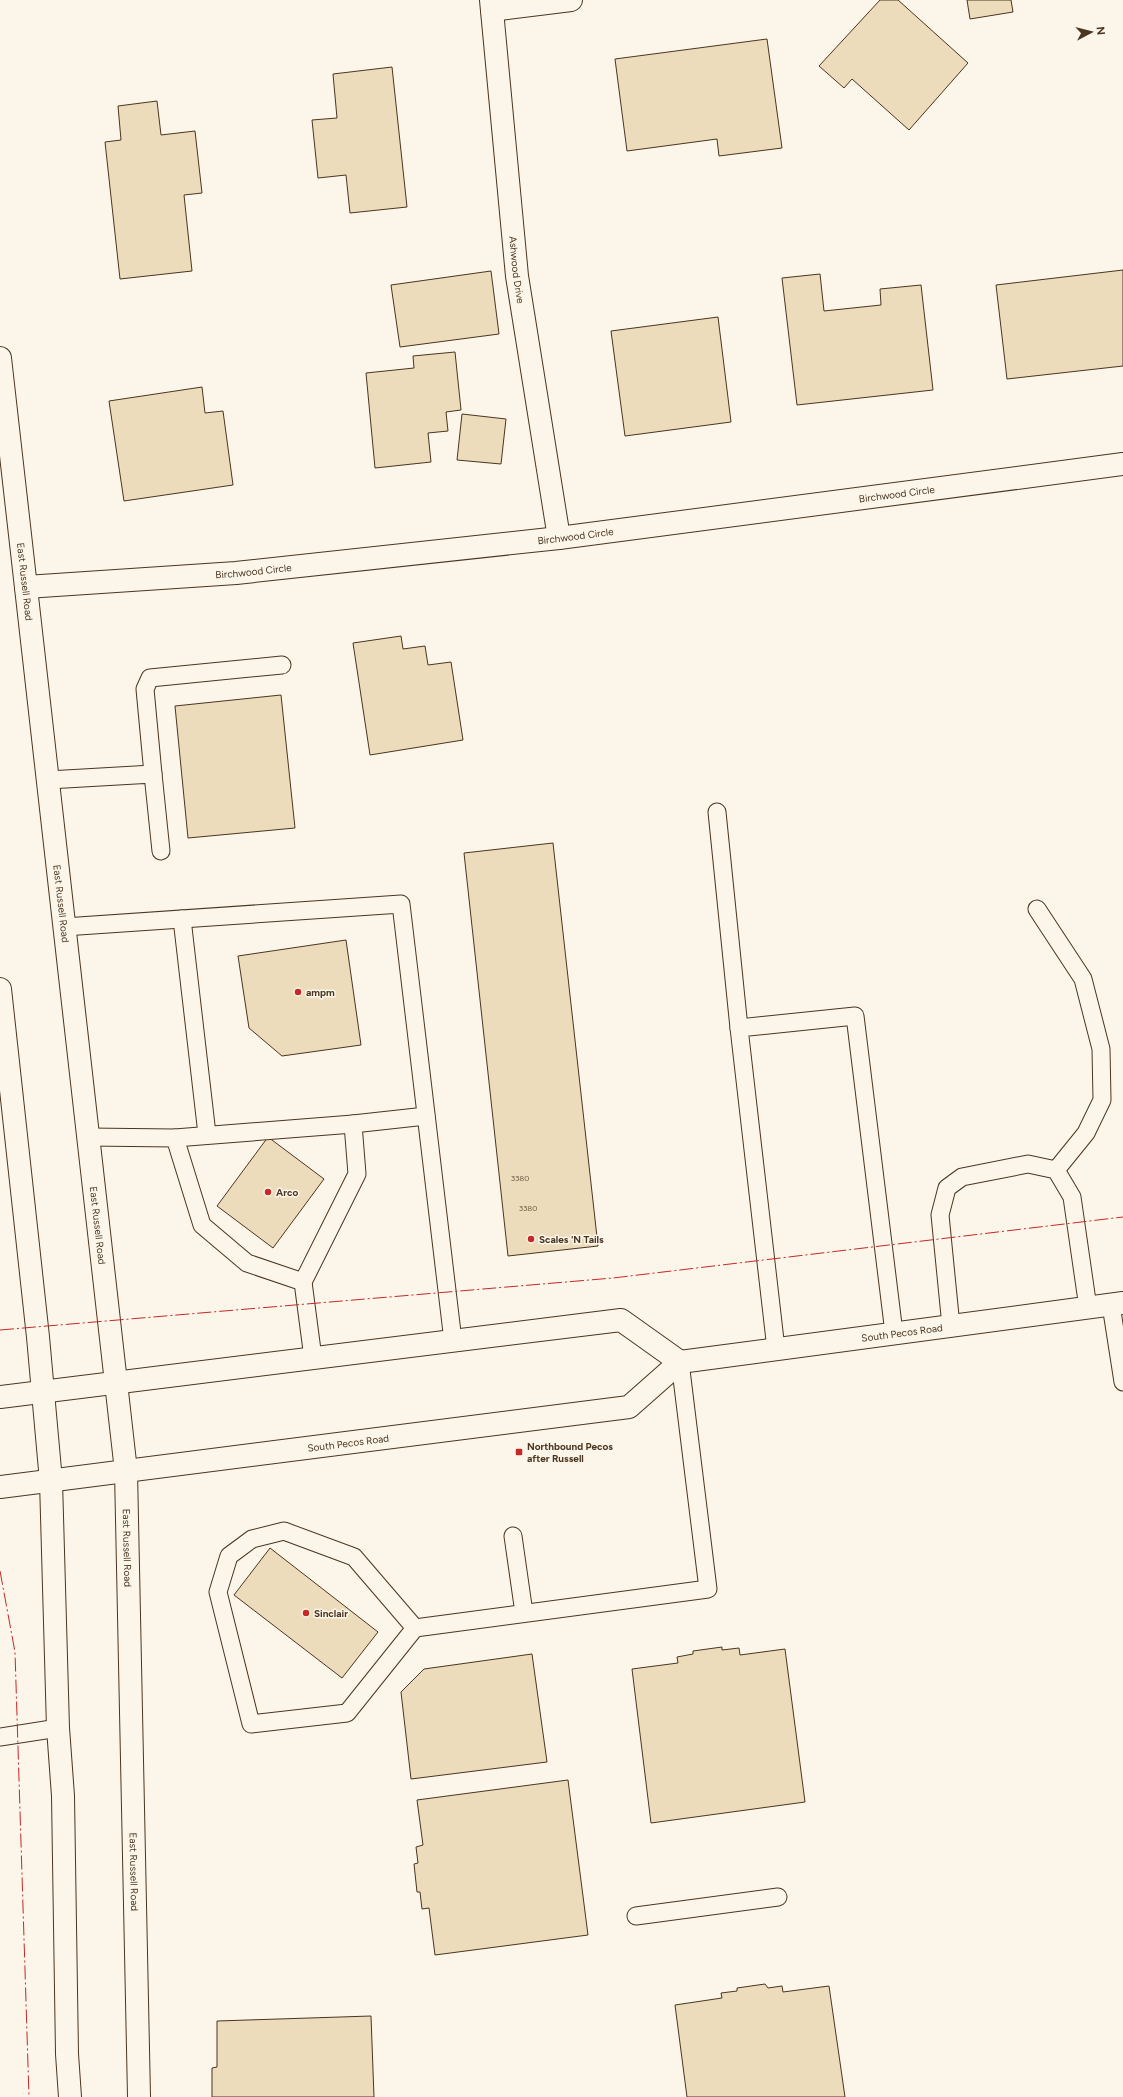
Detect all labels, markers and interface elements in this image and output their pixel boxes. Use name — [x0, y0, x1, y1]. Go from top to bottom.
north arrow — [1071, 12, 1111, 52]
text: N — [1093, 26, 1107, 36]
street label: Ashwood Drive — [506, 235, 527, 305]
street label: Birchwood Circle — [858, 483, 936, 506]
street label: Birchwood Circle — [537, 525, 615, 547]
street label: East Russell Road — [14, 542, 36, 622]
street label: Birchwood Circle — [215, 561, 293, 581]
street label: East Russell Road — [50, 864, 72, 943]
place label: ampm — [306, 986, 335, 999]
marker: ampm — [293, 987, 303, 997]
house number: 3380 — [511, 1173, 529, 1183]
street label: East Russell Road — [87, 1186, 109, 1265]
place label: Arco — [276, 1186, 298, 1199]
marker: Arco — [263, 1187, 273, 1197]
house number: 3380 — [519, 1203, 537, 1213]
place label: Scales 'N Tails — [539, 1233, 604, 1246]
marker: Scales 'N Tails — [526, 1234, 536, 1244]
street label: South Pecos Road — [861, 1321, 944, 1345]
street label: South Pecos Road — [307, 1432, 390, 1455]
place label: Northbound Pecos after Russell — [527, 1440, 613, 1465]
marker: Northbound Pecos after Russell — [514, 1447, 524, 1457]
street label: East Russell Road — [120, 1508, 134, 1587]
place label: Sinclair — [314, 1607, 348, 1620]
marker: Sinclair — [301, 1608, 311, 1618]
street label: East Russell Road — [127, 1832, 141, 1911]

